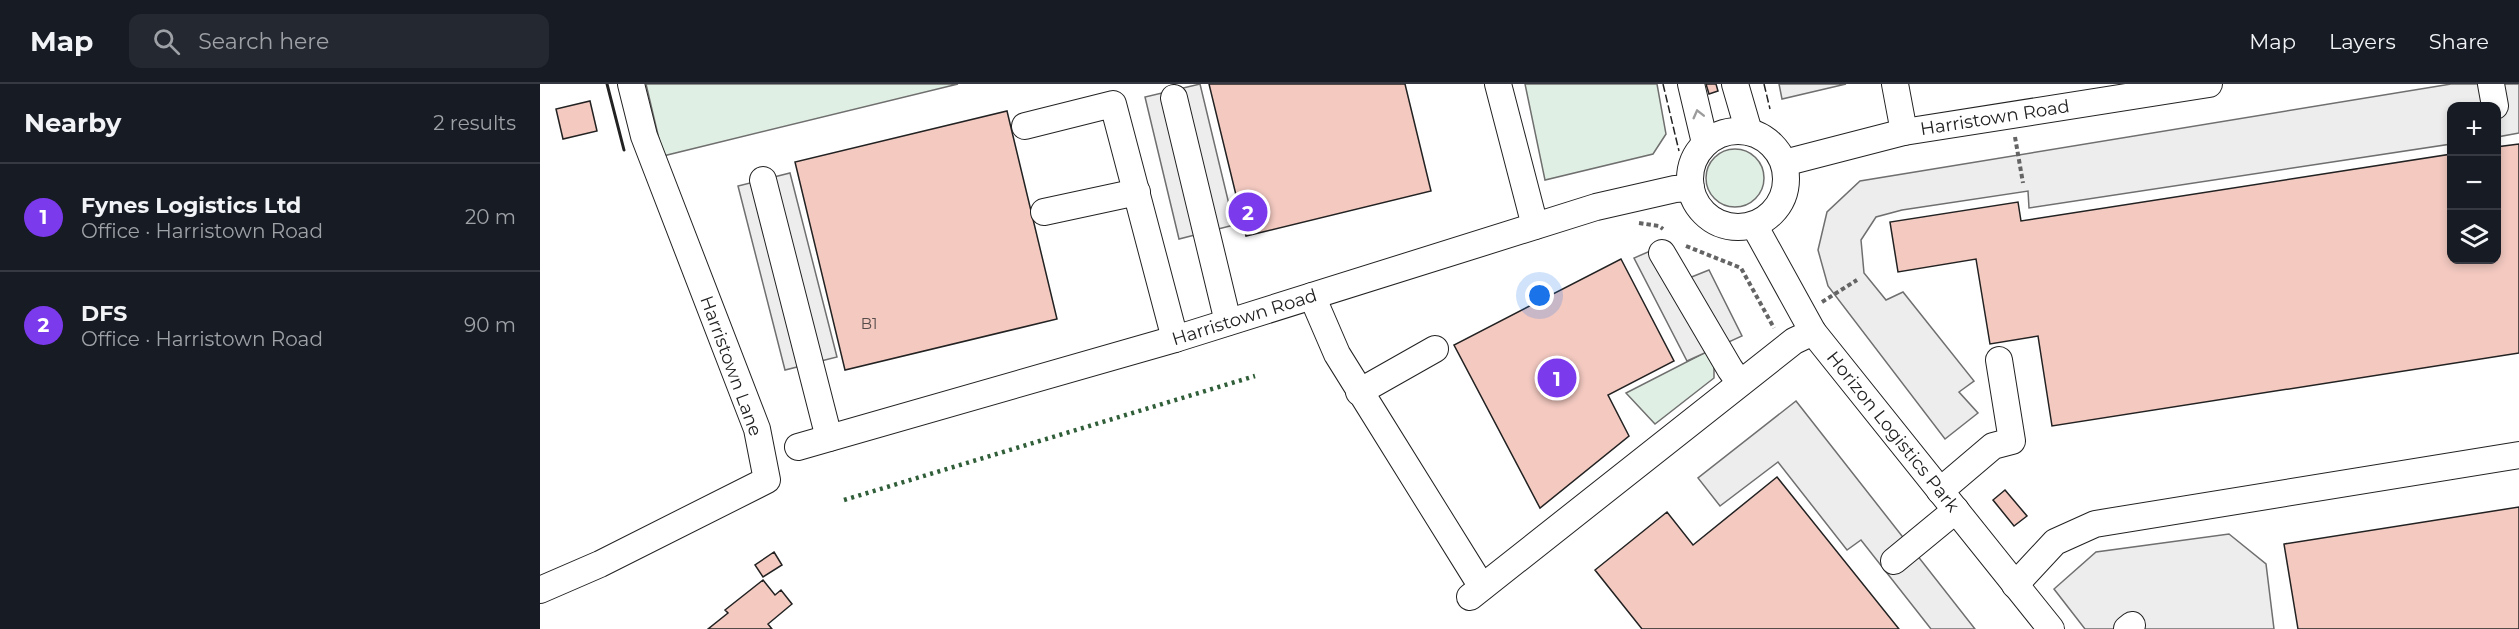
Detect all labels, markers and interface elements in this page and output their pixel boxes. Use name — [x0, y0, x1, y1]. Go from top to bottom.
search box — [129, 14, 549, 68]
text: Map — [30, 24, 93, 58]
icon: search — [150, 25, 183, 58]
text: Search here — [198, 28, 329, 55]
text: Map — [2249, 29, 2296, 54]
text: Layers — [2329, 29, 2396, 54]
text: Share — [2429, 29, 2489, 54]
street label: Harristown Road — [1919, 95, 2071, 140]
map controls — [2447, 102, 2501, 264]
button: + — [2447, 102, 2501, 156]
text: Nearby — [24, 107, 121, 139]
one-way arrow — [1693, 109, 1706, 119]
text: 2 results — [433, 111, 516, 135]
button: − — [2447, 156, 2501, 210]
pin: 2 — [1228, 190, 1268, 234]
text: Fynes Logistics Ltd — [81, 192, 301, 219]
text: 1 — [40, 205, 47, 229]
text: 20 m — [465, 205, 516, 229]
button: layers — [2447, 210, 2501, 264]
text: Office · Harristown Road — [81, 219, 323, 243]
your location — [1525, 281, 1554, 310]
street label: Harristown Road — [1169, 284, 1320, 350]
street label: Harristown Lane — [695, 293, 767, 439]
text: DFS — [81, 300, 127, 327]
text: 2 — [38, 313, 49, 337]
text: 90 m — [464, 313, 516, 337]
house number: B1 — [861, 314, 877, 333]
text: Office · Harristown Road — [81, 327, 323, 351]
street label: Horizon Logistics Park — [1822, 347, 1964, 517]
pin: 1 — [1538, 356, 1576, 400]

